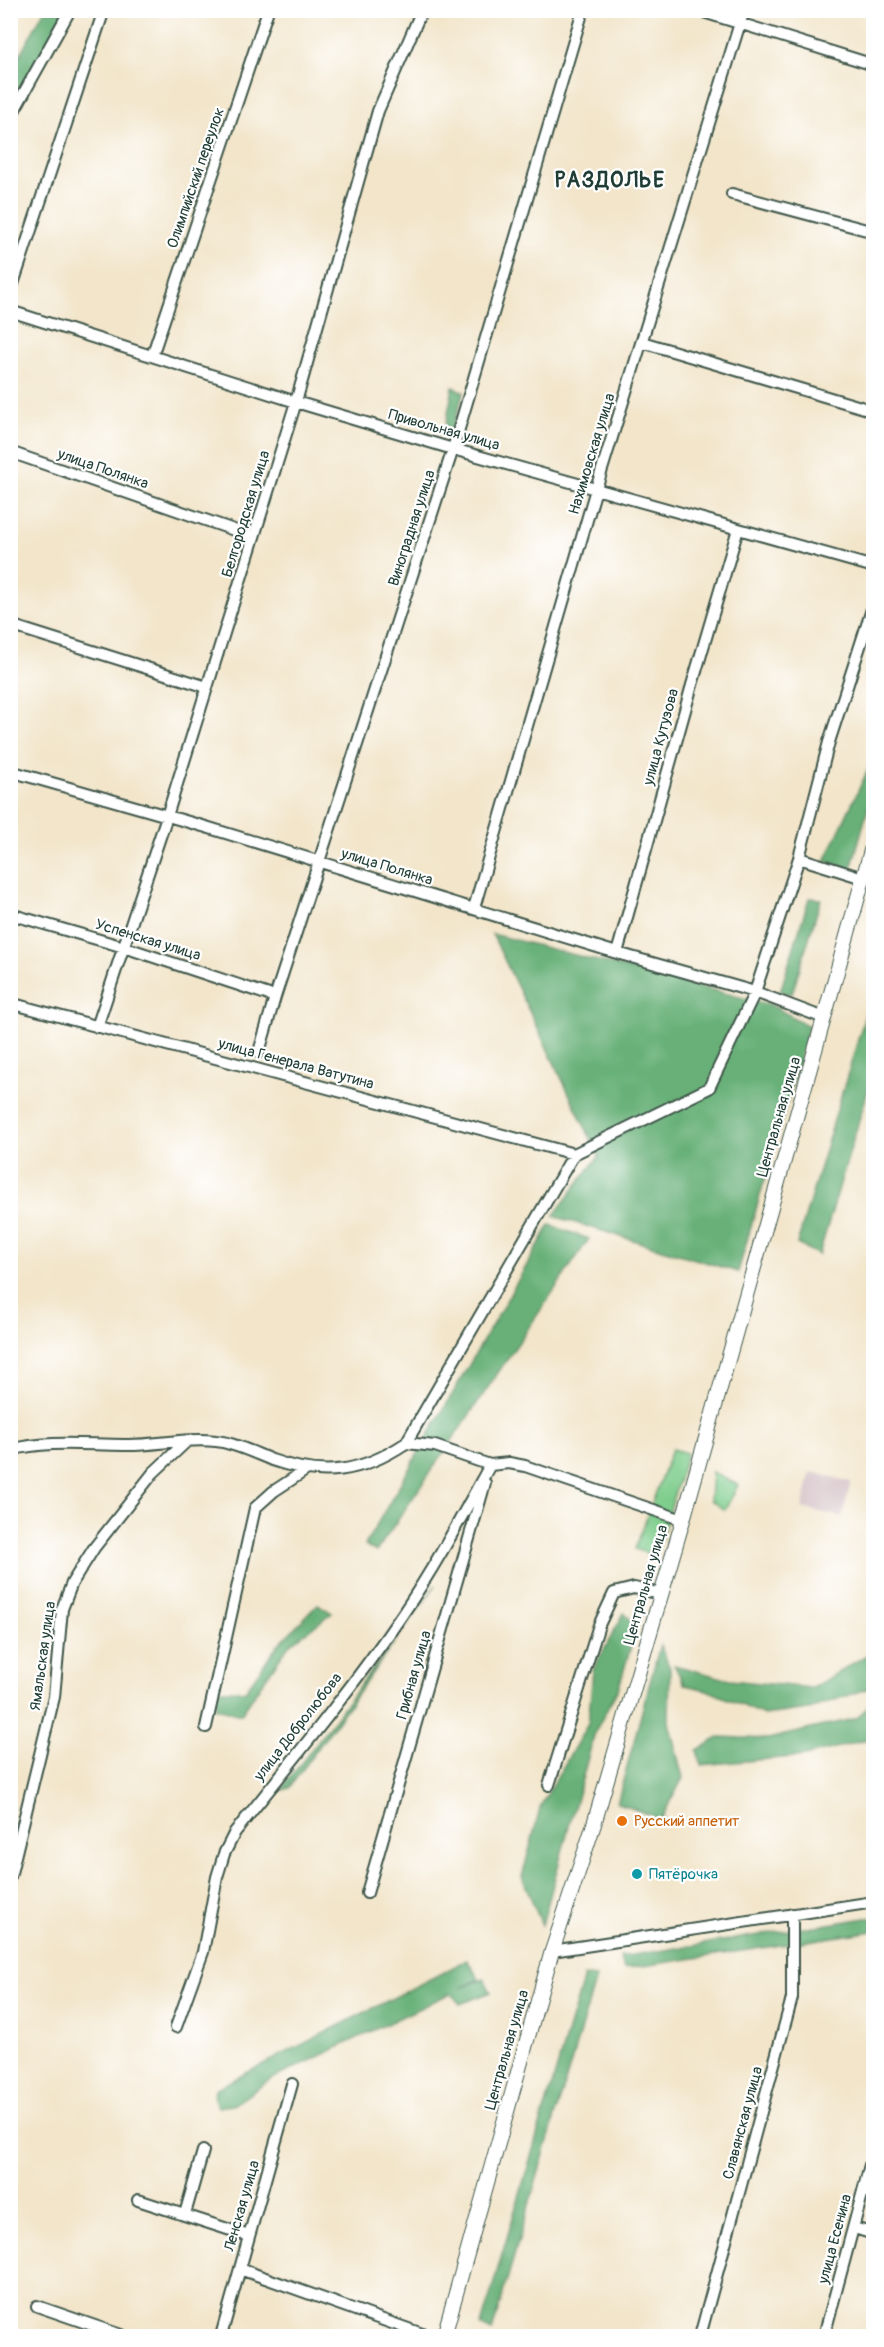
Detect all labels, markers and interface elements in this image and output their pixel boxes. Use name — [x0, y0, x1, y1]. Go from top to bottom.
street label: Олимпийский переулок — [163, 105, 229, 251]
district label: РАЗДОЛЬЕ — [555, 167, 665, 194]
street label: Нахимовская улица — [565, 391, 620, 517]
street label: Привольная улица — [386, 405, 502, 455]
street label: улица Полянка — [54, 444, 151, 493]
street label: Белгородская улица — [218, 448, 274, 580]
street label: Виноградная улица — [384, 468, 440, 588]
street label: улица Кутузова — [639, 687, 683, 788]
street label: улица Полянка — [338, 844, 435, 890]
street label: Успенская улица — [93, 915, 203, 965]
street label: улица Генерала Ватутина — [215, 1034, 376, 1094]
street label: Центральная улица — [753, 1055, 805, 1179]
street label: Центральная улица — [620, 1523, 672, 1647]
street label: Ямальская улица — [26, 1600, 60, 1712]
street label: Грибная улица — [392, 1628, 436, 1722]
street label: улица Добролюбова — [249, 1669, 346, 1786]
place label: Русский аппетит — [634, 1812, 740, 1831]
marker: Русский аппетит — [615, 1814, 629, 1828]
place label: Пятёрочка — [649, 1865, 718, 1884]
marker: Пятёрочка — [630, 1867, 644, 1881]
street label: Центральная улица — [481, 1988, 533, 2112]
street label: Славянская улица — [719, 2064, 767, 2181]
street label: Ленская улица — [220, 2158, 264, 2255]
street label: улица Есенина — [814, 2192, 856, 2287]

